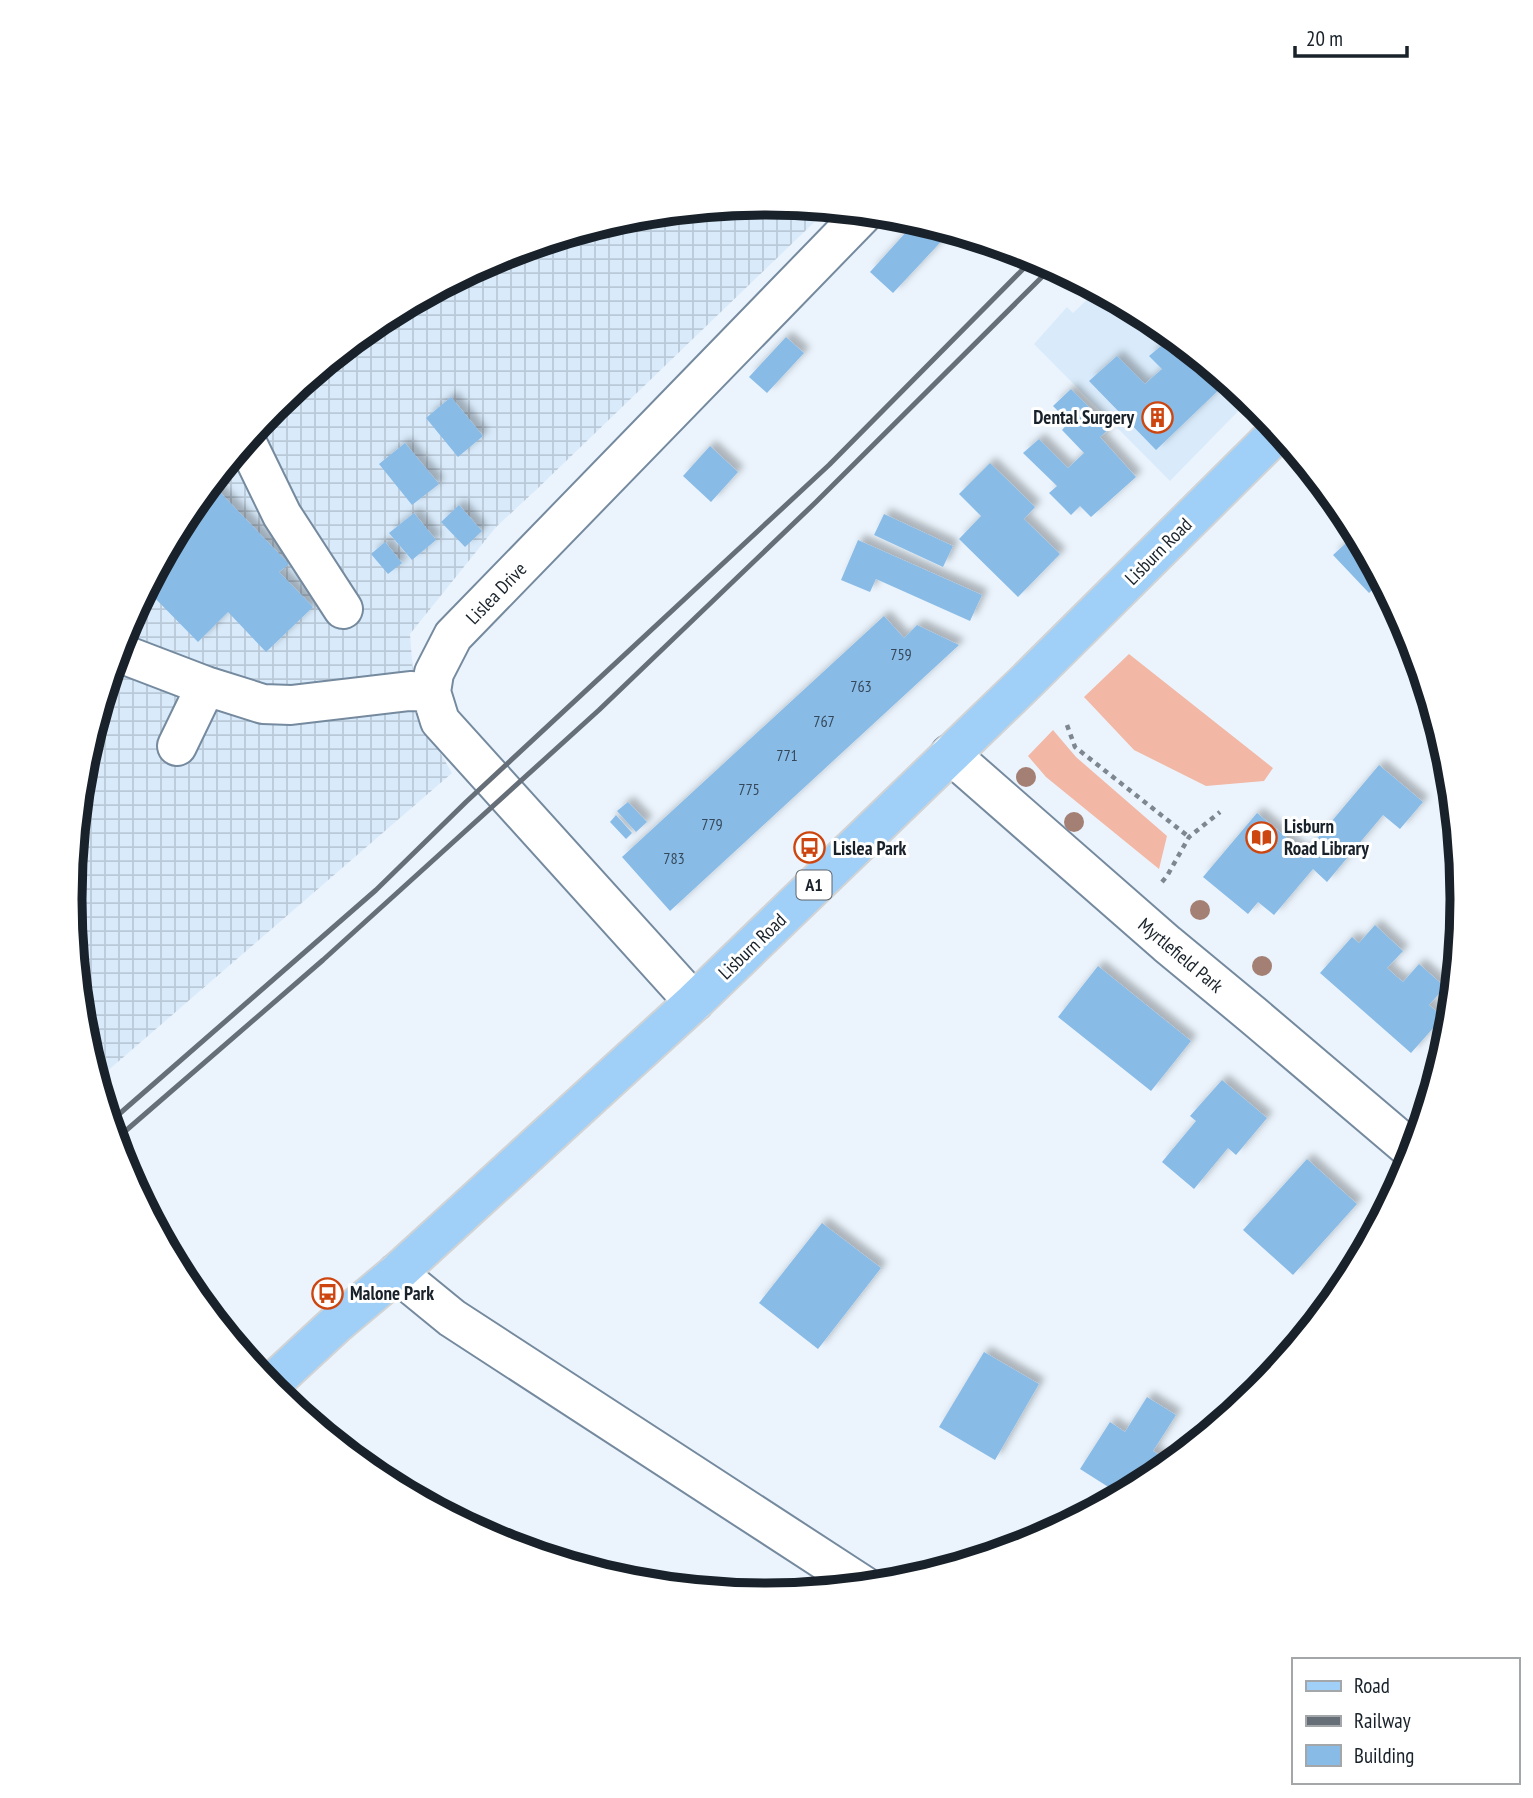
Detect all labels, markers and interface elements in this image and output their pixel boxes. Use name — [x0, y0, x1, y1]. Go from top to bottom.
scale bar — [1295, 14, 1407, 58]
text: 20 m — [1306, 25, 1343, 52]
building icon: Dental Surgery — [1140, 400, 1174, 434]
place label: Dental Surgery — [1033, 405, 1134, 429]
street label: Lisburn Road — [1119, 512, 1197, 590]
street label: Lislea Drive — [461, 557, 531, 629]
house number: 759 — [890, 644, 912, 664]
house number: 763 — [850, 676, 872, 696]
house number: 767 — [813, 711, 835, 731]
house number: 771 — [776, 745, 798, 765]
house number: 775 — [738, 779, 760, 799]
house number: 779 — [701, 814, 723, 834]
place label: Lisburn Road Library — [1284, 814, 1369, 860]
library icon: Lisburn Road Library — [1244, 820, 1278, 854]
bus stop icon: Lislea Park — [793, 831, 827, 865]
place label: Lislea Park — [833, 836, 907, 860]
house number: 783 — [663, 848, 685, 868]
road number: A1 — [796, 870, 832, 900]
street label: Lisburn Road — [713, 908, 791, 984]
street label: Myrtlefield Park — [1134, 913, 1229, 998]
bus stop icon: Malone Park — [310, 1276, 344, 1310]
place label: Malone Park — [350, 1281, 434, 1305]
legend — [1292, 1658, 1519, 1784]
text: Road — [1354, 1672, 1390, 1699]
text: Railway — [1354, 1707, 1411, 1734]
text: Building — [1354, 1742, 1414, 1769]

